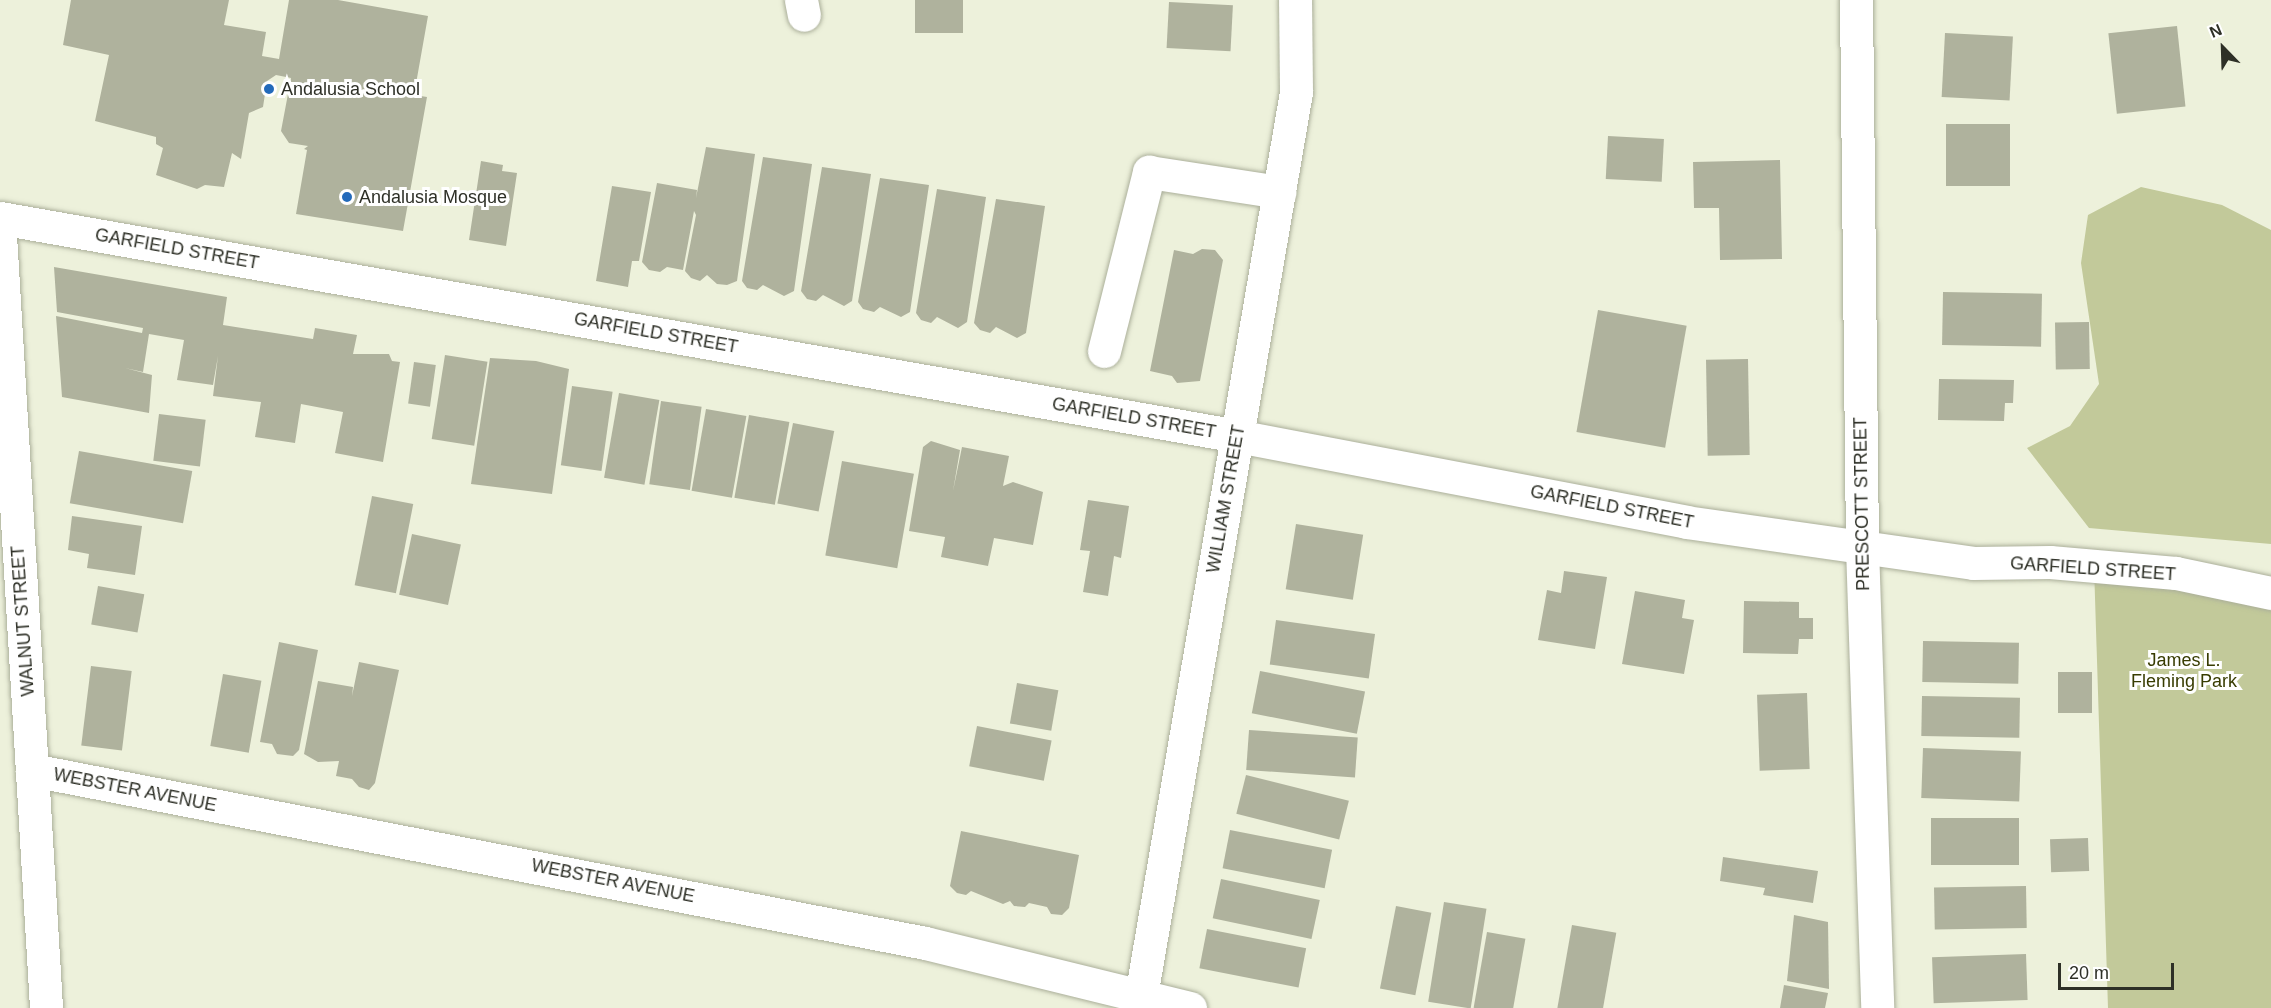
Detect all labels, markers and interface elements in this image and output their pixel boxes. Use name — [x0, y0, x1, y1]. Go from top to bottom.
north arrow — [2193, 18, 2253, 78]
text: N — [2207, 21, 2224, 41]
place label: Andalusia School — [281, 78, 420, 100]
marker: Andalusia School — [262, 82, 276, 96]
place label: Andalusia Mosque — [359, 186, 507, 208]
marker: Andalusia Mosque — [340, 190, 354, 204]
street label: GARFIELD STREET — [93, 224, 261, 274]
street label: GARFIELD STREET — [572, 308, 740, 358]
street label: GARFIELD STREET — [1050, 393, 1218, 443]
street label: PRESCOTT STREET — [1850, 417, 1874, 591]
street label: WILLIAM STREET — [1202, 423, 1250, 575]
street label: GARFIELD STREET — [1528, 481, 1696, 533]
street label: WALNUT STREET — [7, 545, 39, 697]
street label: GARFIELD STREET — [2009, 552, 2177, 586]
park label: James L. Fleming Park — [2131, 650, 2237, 692]
street label: WEBSTER AVENUE — [51, 763, 219, 817]
street label: WEBSTER AVENUE — [529, 854, 697, 908]
scale bar — [2061, 951, 2176, 989]
text: 20 m — [2069, 963, 2109, 983]

